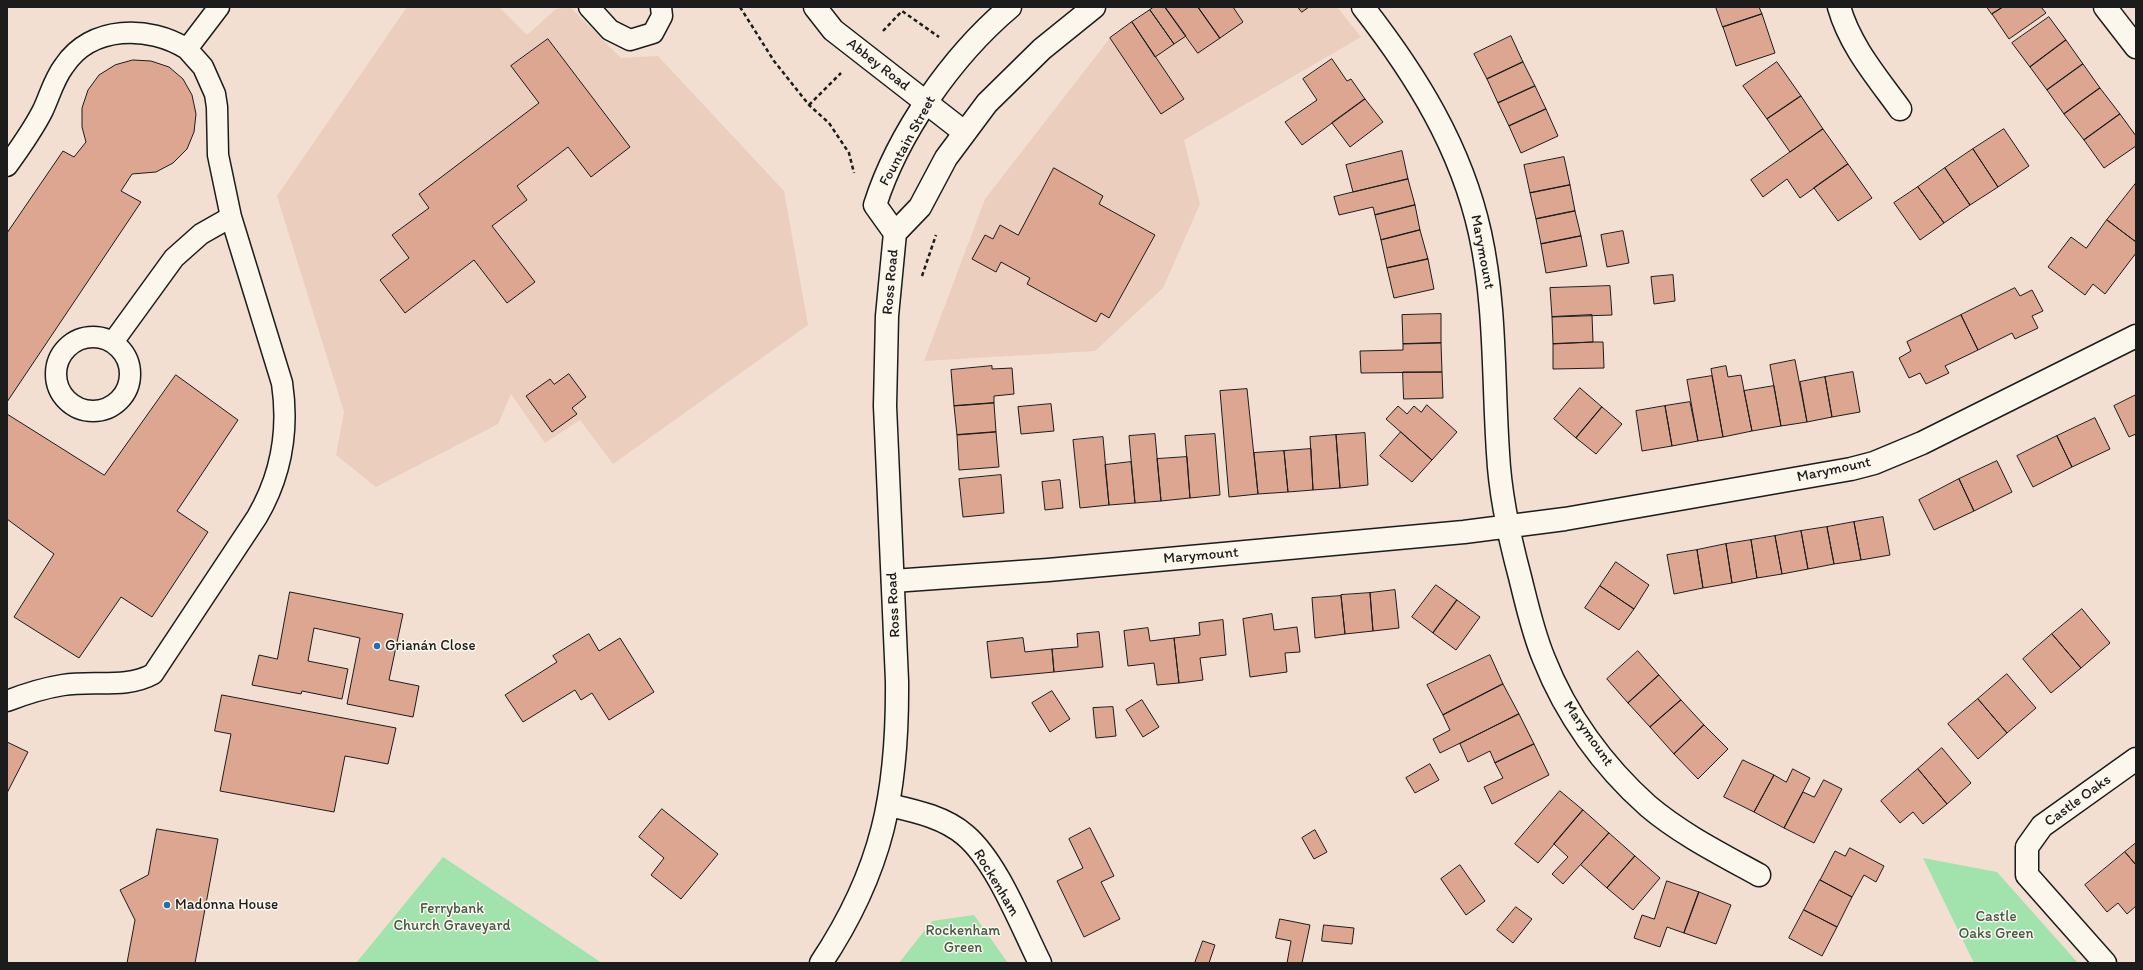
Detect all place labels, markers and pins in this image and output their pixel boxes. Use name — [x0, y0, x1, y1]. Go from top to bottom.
place label: Grianán Close — [385, 637, 476, 655]
marker: Grianán Close — [372, 641, 382, 651]
place label: Madonna House — [175, 896, 278, 914]
marker: Madonna House — [162, 900, 172, 910]

